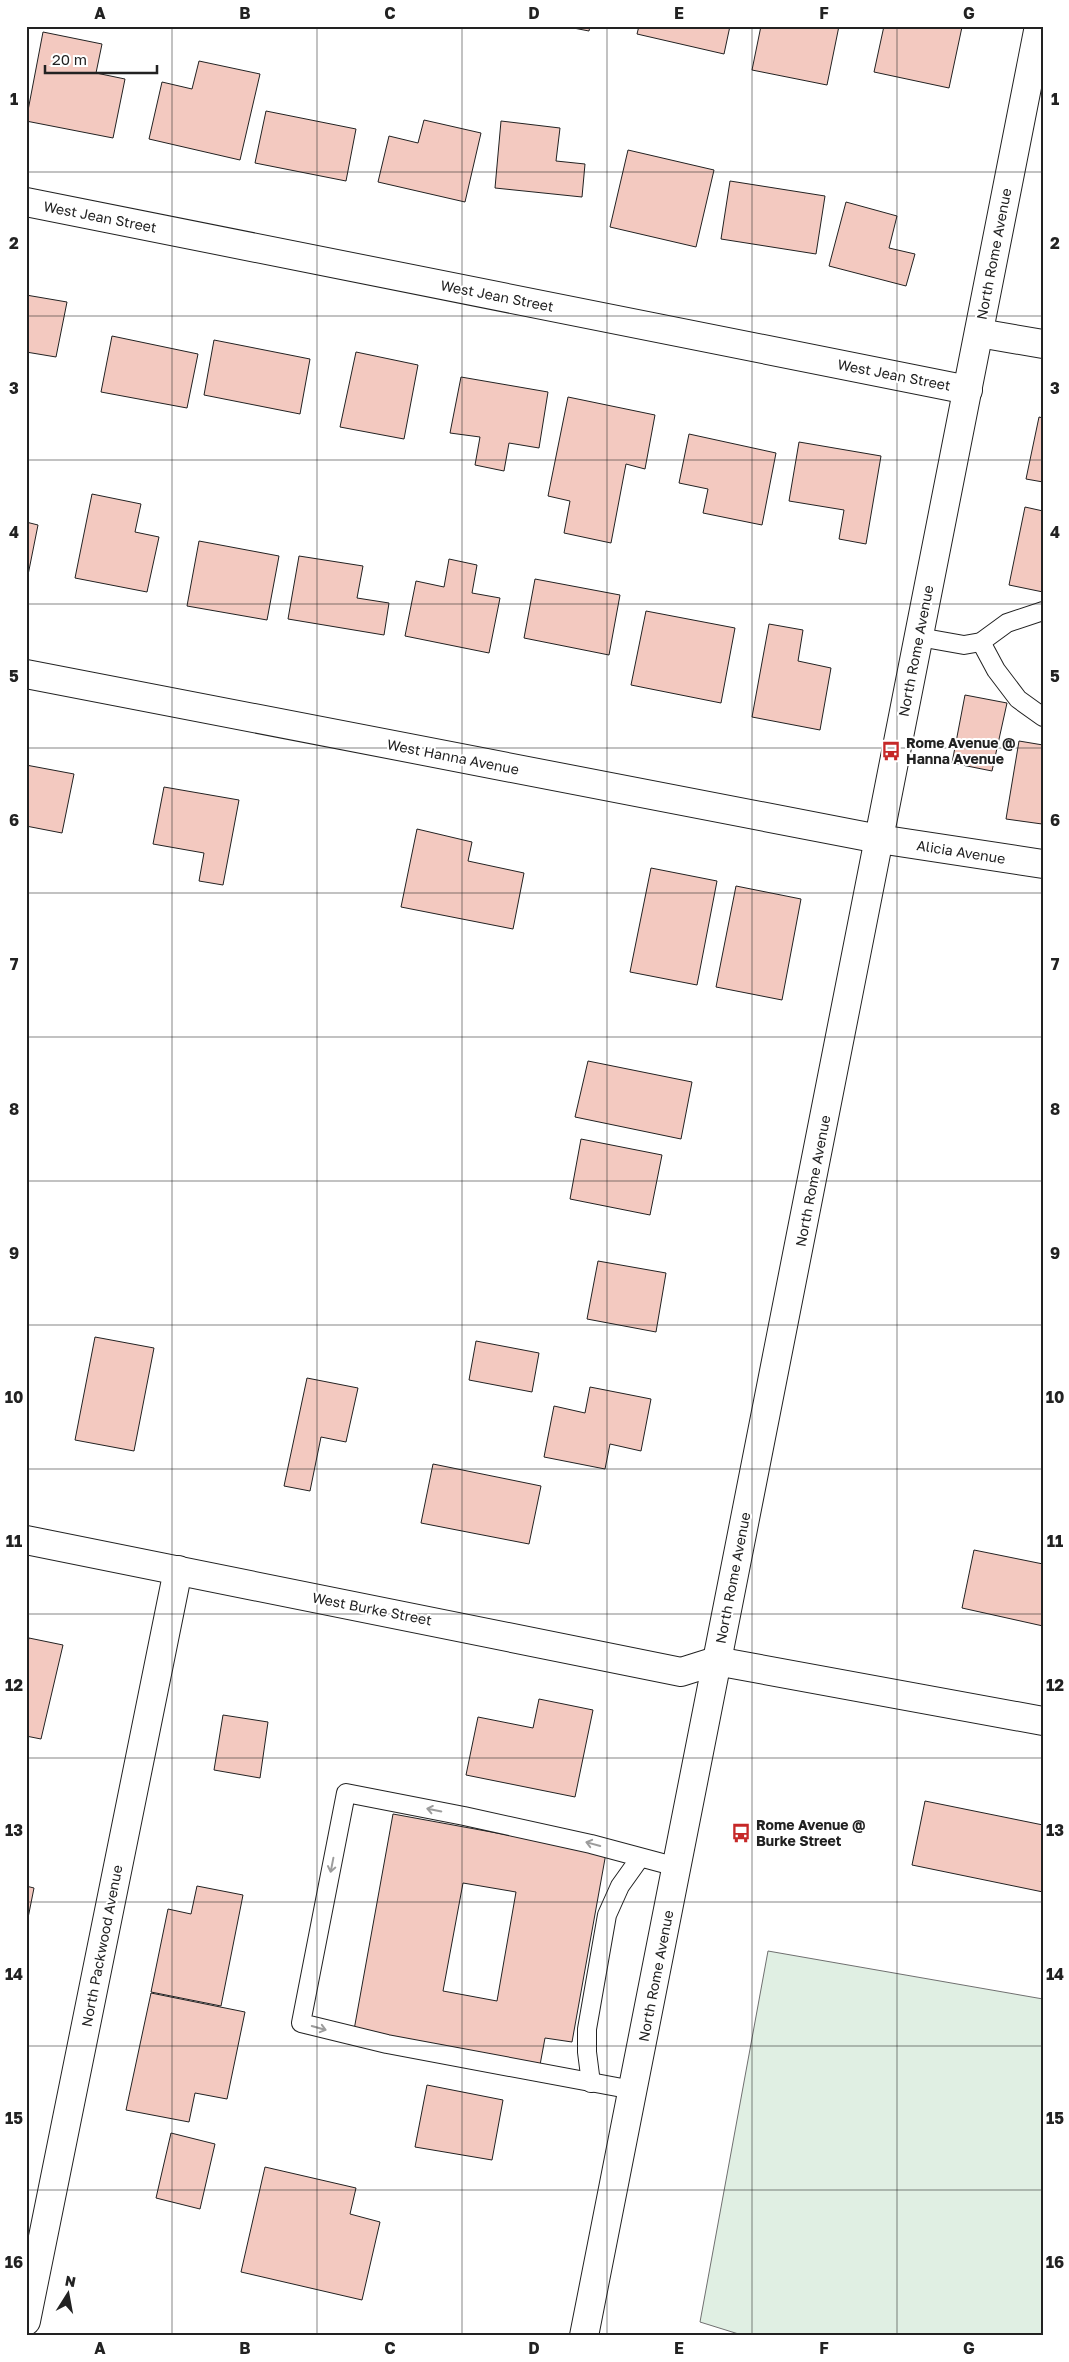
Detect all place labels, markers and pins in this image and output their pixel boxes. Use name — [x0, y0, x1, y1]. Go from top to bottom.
place label: Rome Avenue @ Hanna Avenue — [906, 734, 1016, 767]
bus stop icon: Rome Avenue @ Hanna Avenue — [880, 740, 902, 762]
place label: Rome Avenue @ Burke Street — [756, 1816, 866, 1849]
bus stop icon: Rome Avenue @ Burke Street — [730, 1822, 752, 1844]

